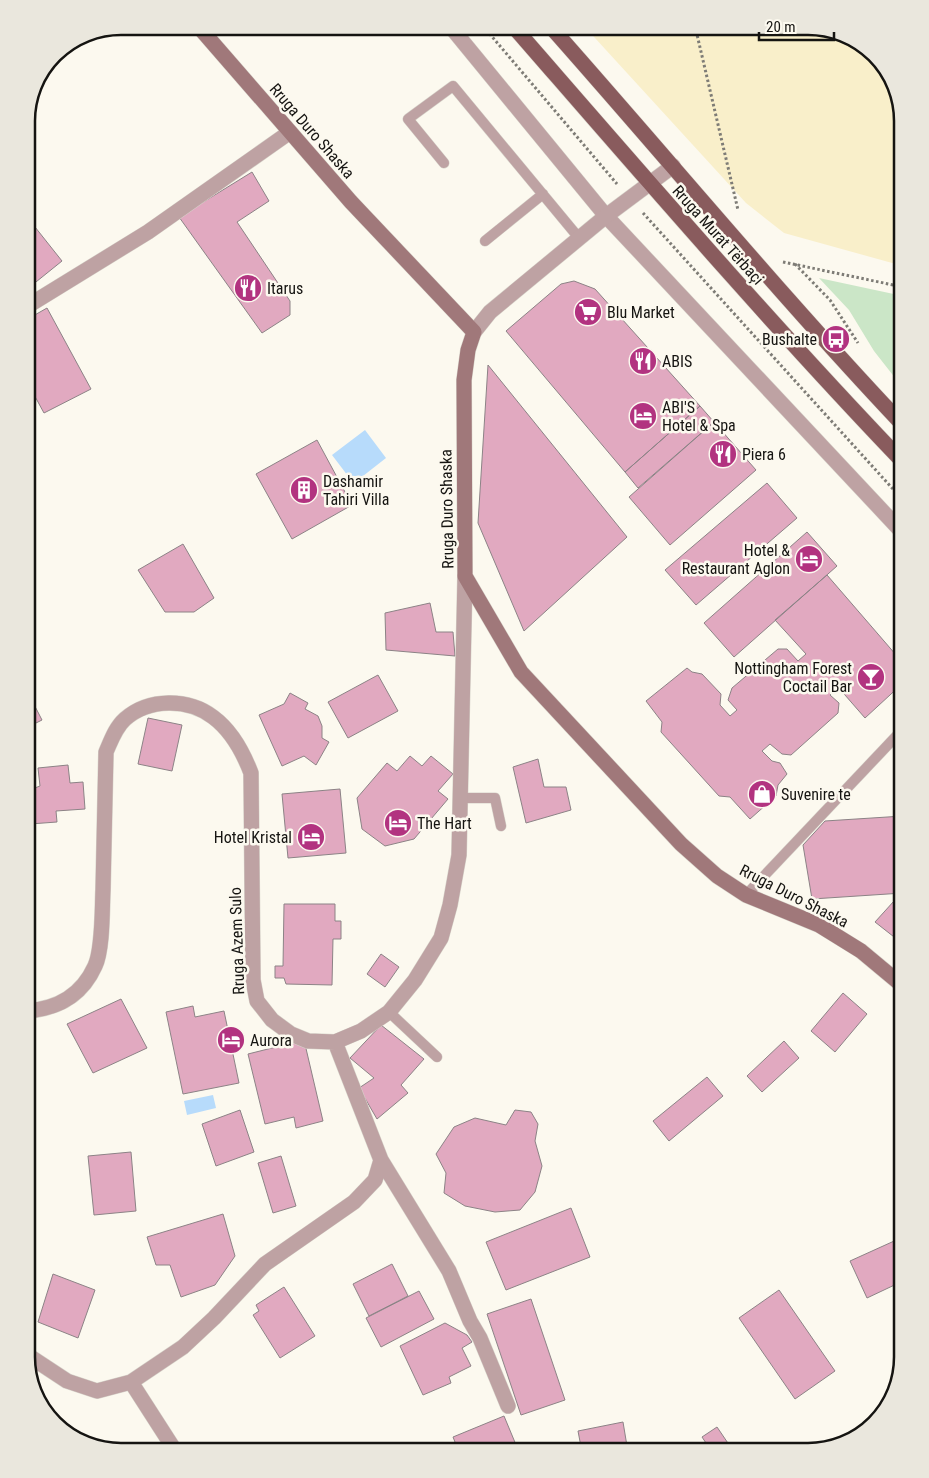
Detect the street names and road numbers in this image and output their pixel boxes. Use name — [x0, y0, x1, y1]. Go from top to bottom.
street label: Rruga Duro Shaska — [266, 80, 358, 182]
street label: Rruga Murat Tërbaçi — [668, 181, 768, 289]
street label: Rruga Duro Shaska — [436, 449, 458, 569]
street label: Rruga Duro Shaska — [736, 860, 852, 932]
street label: Rruga Azem Sulo — [226, 887, 248, 995]

